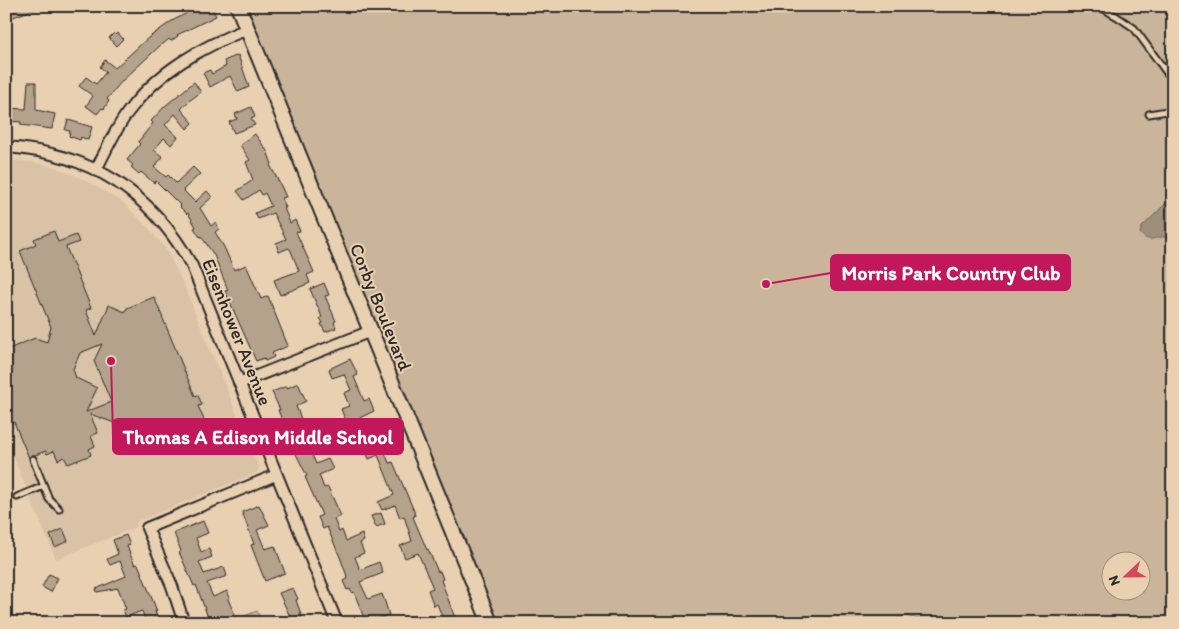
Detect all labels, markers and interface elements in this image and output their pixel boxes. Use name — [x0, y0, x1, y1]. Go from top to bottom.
street label: Corby Boulevard — [345, 240, 417, 375]
street label: Eisenhower Avenue — [197, 255, 277, 409]
callout: Morris Park Country Club — [831, 255, 1070, 290]
text: Morris Park Country Club — [842, 261, 1060, 286]
callout: Thomas A Edison Middle School — [113, 419, 403, 454]
text: Thomas A Edison Middle School — [122, 425, 393, 449]
north arrow — [1102, 552, 1152, 602]
text: N — [1105, 573, 1124, 588]

